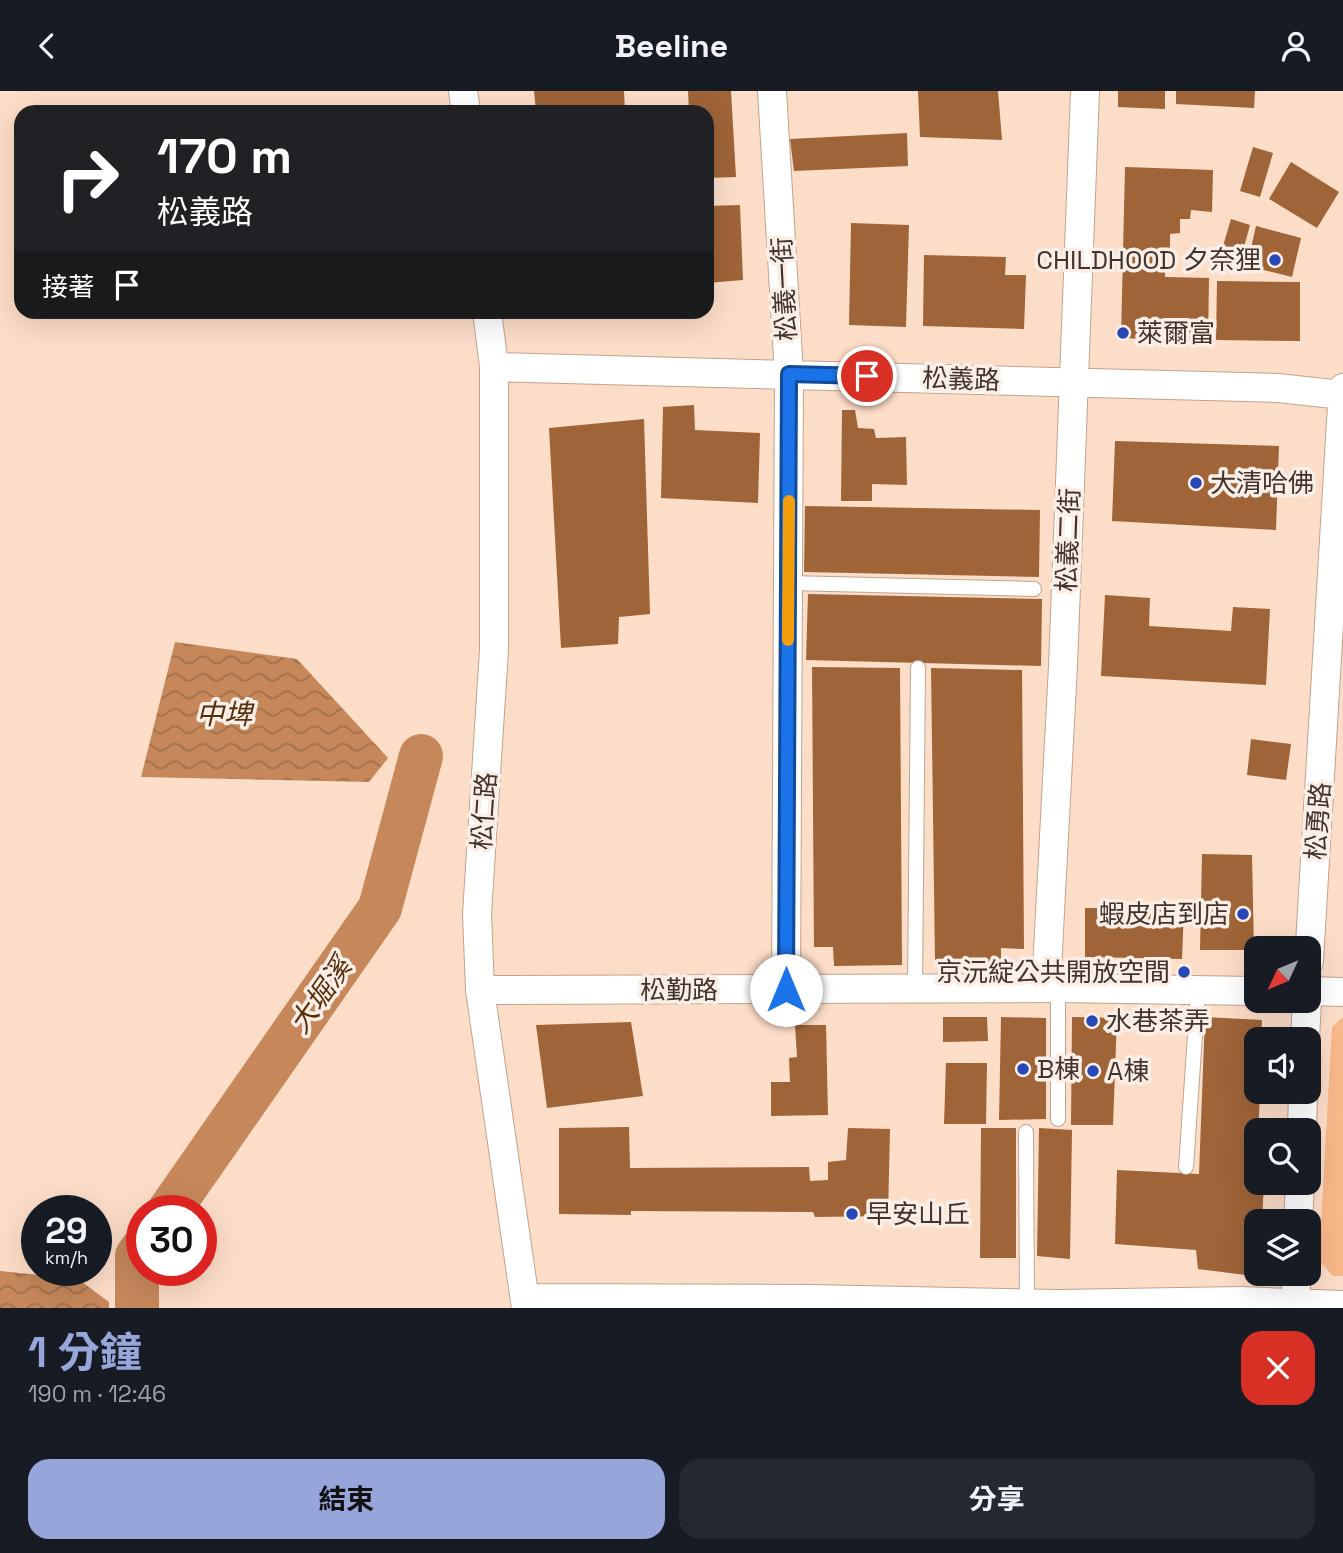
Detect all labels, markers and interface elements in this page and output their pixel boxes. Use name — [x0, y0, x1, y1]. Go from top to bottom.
text: Beeline — [615, 26, 728, 66]
icon: back — [28, 27, 66, 65]
icon: person — [1277, 27, 1315, 65]
text: 170 m — [157, 125, 292, 187]
icon: right — [42, 133, 133, 224]
text: 松義路 — [157, 192, 253, 232]
street label: 松義一街 — [764, 236, 804, 342]
place label: CHILDHOOD 夕奈狸 — [1036, 243, 1261, 277]
marker: CHILDHOOD 夕奈狸 — [1267, 252, 1283, 268]
icon: arrive — [108, 266, 146, 304]
text: 接著 — [42, 270, 94, 304]
place label: 萊爾富 — [1137, 316, 1215, 350]
marker: 萊爾富 — [1115, 325, 1131, 341]
pin — [837, 346, 897, 406]
icon: arrive — [848, 357, 886, 395]
street label: 松義路 — [921, 361, 1001, 397]
place label: 大清哈佛 — [1210, 466, 1314, 500]
marker: 大清哈佛 — [1188, 475, 1204, 491]
street label: 松義二街 — [1049, 487, 1087, 593]
water label: 中埤 — [196, 696, 255, 732]
street label: 松仁路 — [464, 771, 504, 851]
street label: 松勇路 — [1298, 781, 1338, 861]
place label: 蝦皮店到店 — [1099, 897, 1229, 931]
marker: 蝦皮店到店 — [1235, 906, 1251, 922]
north arrow — [1244, 936, 1321, 1013]
map controls — [1244, 936, 1321, 1286]
water label: 大堀溪 — [281, 947, 361, 1040]
position arrow — [749, 953, 823, 1027]
place label: 京沅綻公共開放空間 — [936, 955, 1170, 989]
marker: 京沅綻公共開放空間 — [1176, 964, 1192, 980]
street label: 松勤路 — [640, 973, 718, 1007]
place label: 水巷茶弄 — [1106, 1004, 1210, 1038]
marker: 水巷茶弄 — [1084, 1013, 1100, 1029]
button: sound — [1244, 1027, 1321, 1104]
place label: B棟 — [1037, 1052, 1080, 1086]
place label: A棟 — [1107, 1054, 1149, 1088]
marker: B棟 — [1015, 1061, 1031, 1077]
marker: A棟 — [1085, 1063, 1101, 1079]
button: search — [1244, 1118, 1321, 1195]
speed limit sign: 30 — [126, 1195, 217, 1286]
place label: 早安山丘 — [866, 1197, 970, 1231]
marker: 早安山丘 — [844, 1206, 860, 1222]
text: 29 — [45, 1209, 88, 1253]
button: layers — [1244, 1209, 1321, 1286]
text: km/h — [45, 1246, 88, 1269]
text: 1 分鐘 — [28, 1326, 142, 1379]
button: close — [1241, 1331, 1315, 1405]
text: 190 m · 12:46 — [28, 1379, 166, 1409]
button: 結束 — [28, 1459, 665, 1539]
button: 分享 — [679, 1459, 1315, 1539]

